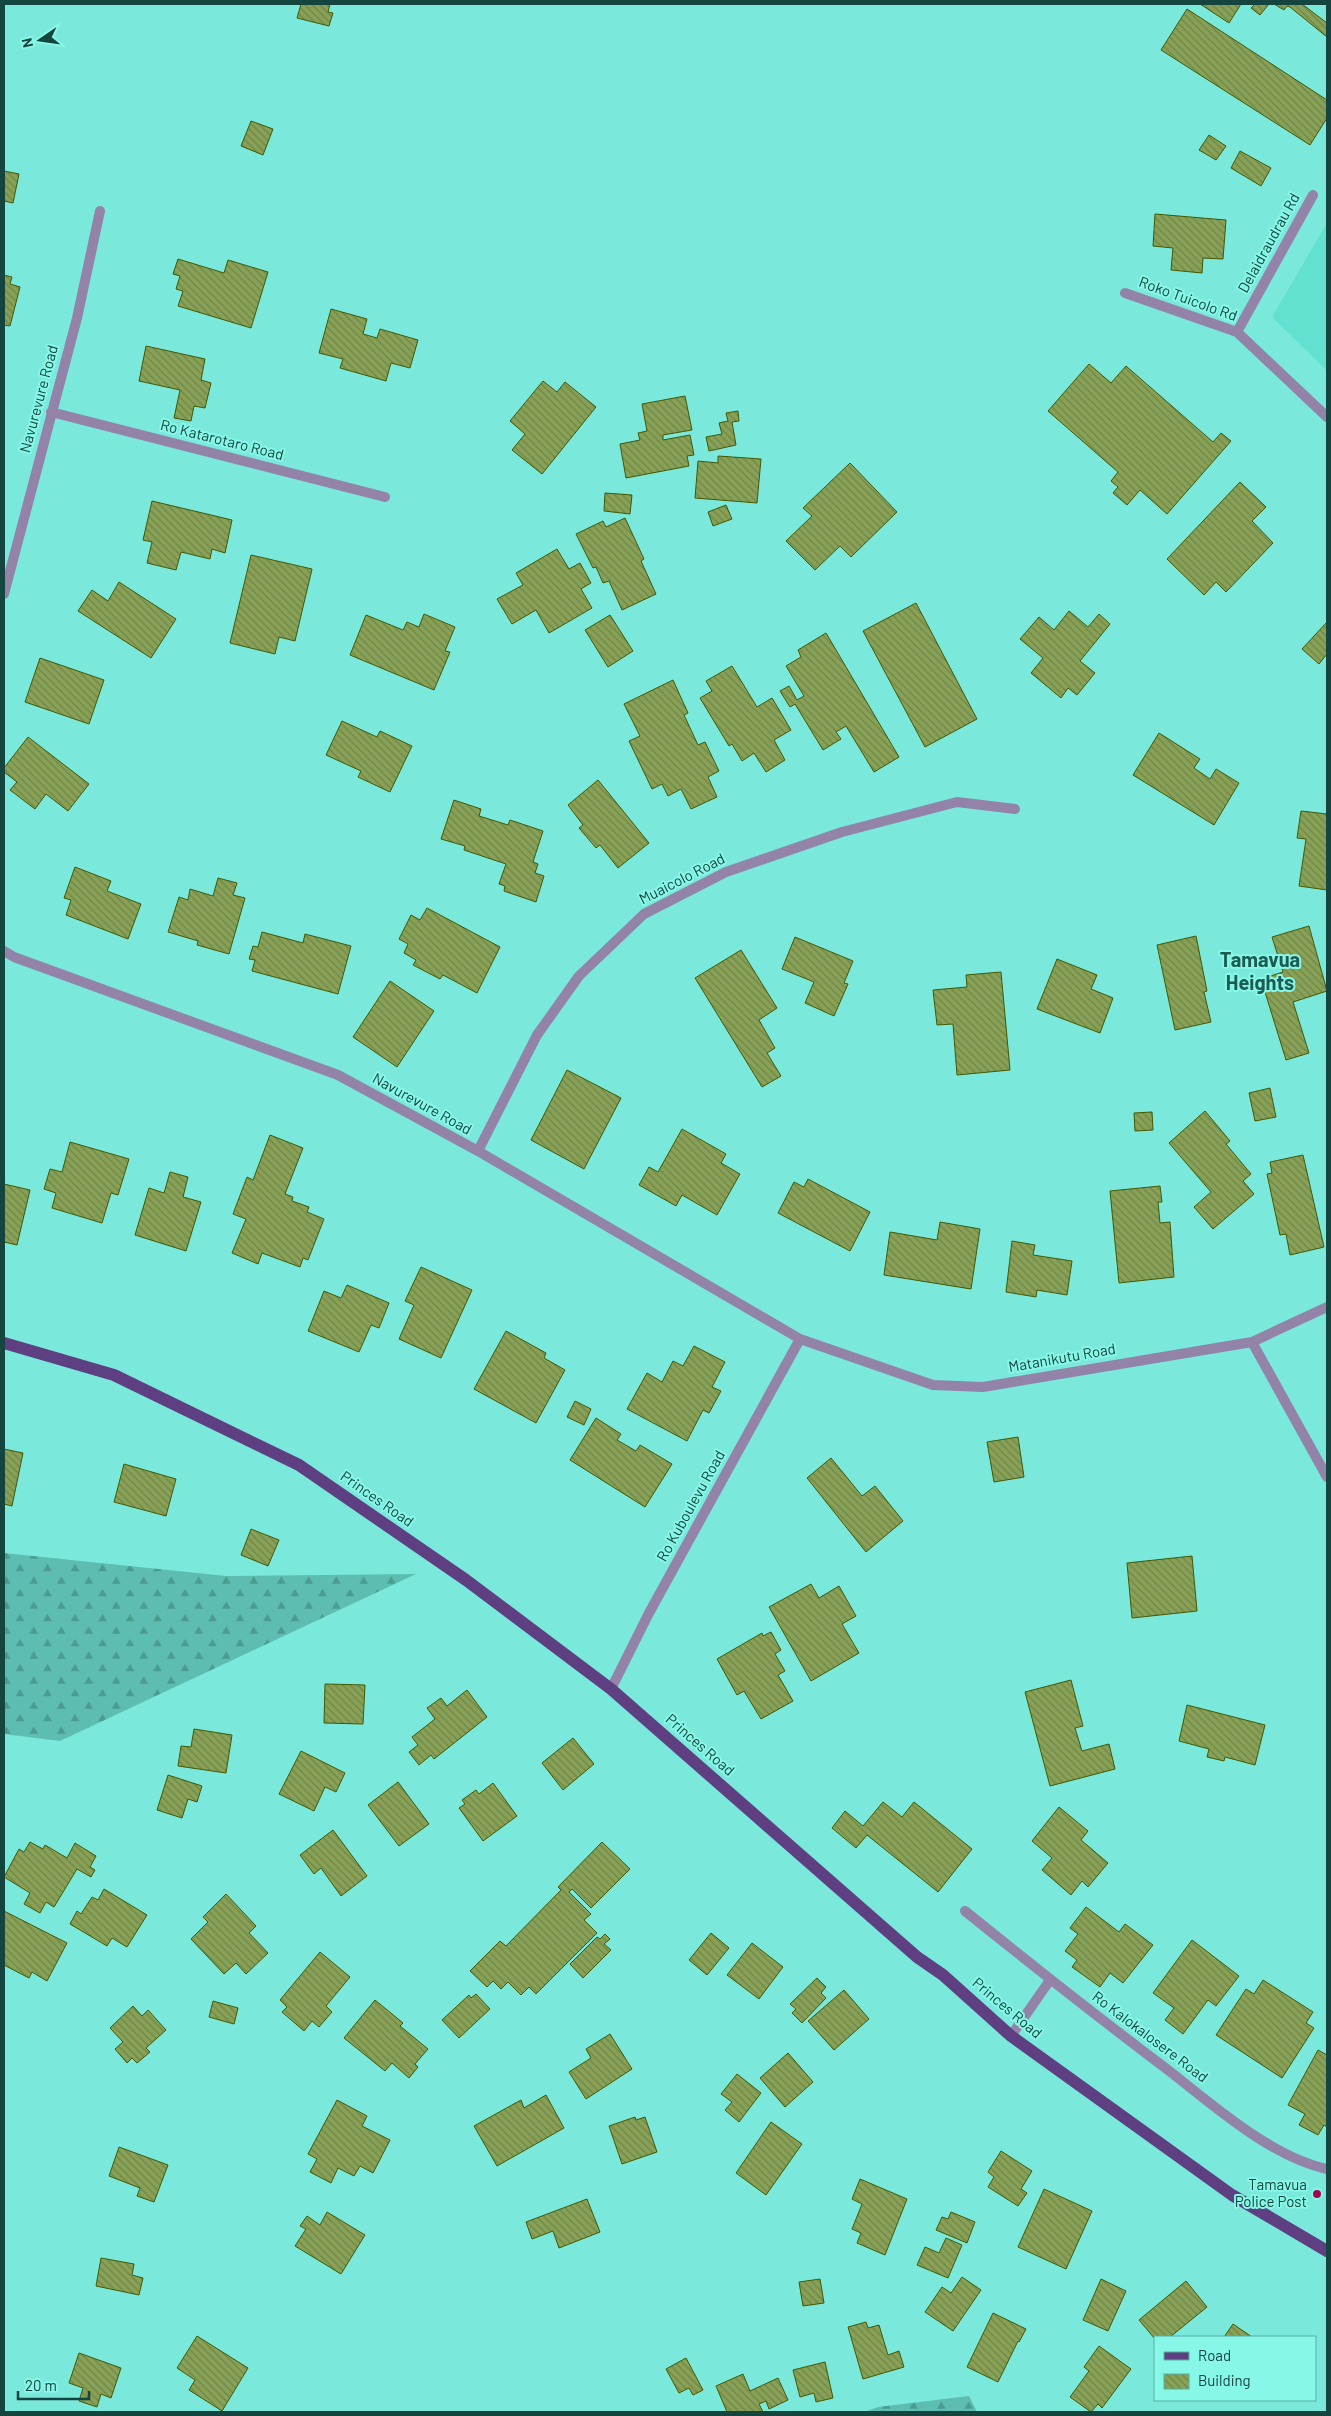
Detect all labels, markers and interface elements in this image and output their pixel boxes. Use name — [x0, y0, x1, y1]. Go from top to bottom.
north arrow — [15, 15, 65, 65]
text: N — [18, 37, 36, 49]
street label: Delaidraudrau Rd — [1233, 190, 1303, 296]
street label: Roko Tuicolo Rd — [1137, 272, 1240, 324]
street label: Navurevure Road — [15, 343, 61, 455]
street label: Ro Katarotaro Road — [159, 415, 286, 463]
street label: Muaicolo Road — [636, 849, 728, 907]
district label: Tamavua Heights — [1220, 947, 1300, 994]
street label: Navurevure Road — [370, 1068, 475, 1138]
street label: Matanikutu Road — [1007, 1339, 1117, 1375]
street label: Ro Kuboulevu Road — [652, 1447, 728, 1564]
street label: Princes Road — [338, 1466, 418, 1530]
street label: Princes Road — [663, 1710, 739, 1779]
street label: Princes Road — [969, 1973, 1046, 2041]
street label: Ro Kalokalosere Road — [1089, 1987, 1212, 2086]
place label: Tamavua Police Post — [1235, 2175, 1307, 2210]
marker: Tamavua Police Post — [1311, 2188, 1323, 2200]
legend — [1154, 2336, 1316, 2401]
text: Road — [1198, 2346, 1231, 2364]
scale bar — [18, 2368, 89, 2400]
text: Building — [1198, 2371, 1251, 2389]
text: 20 m — [25, 2376, 57, 2394]

